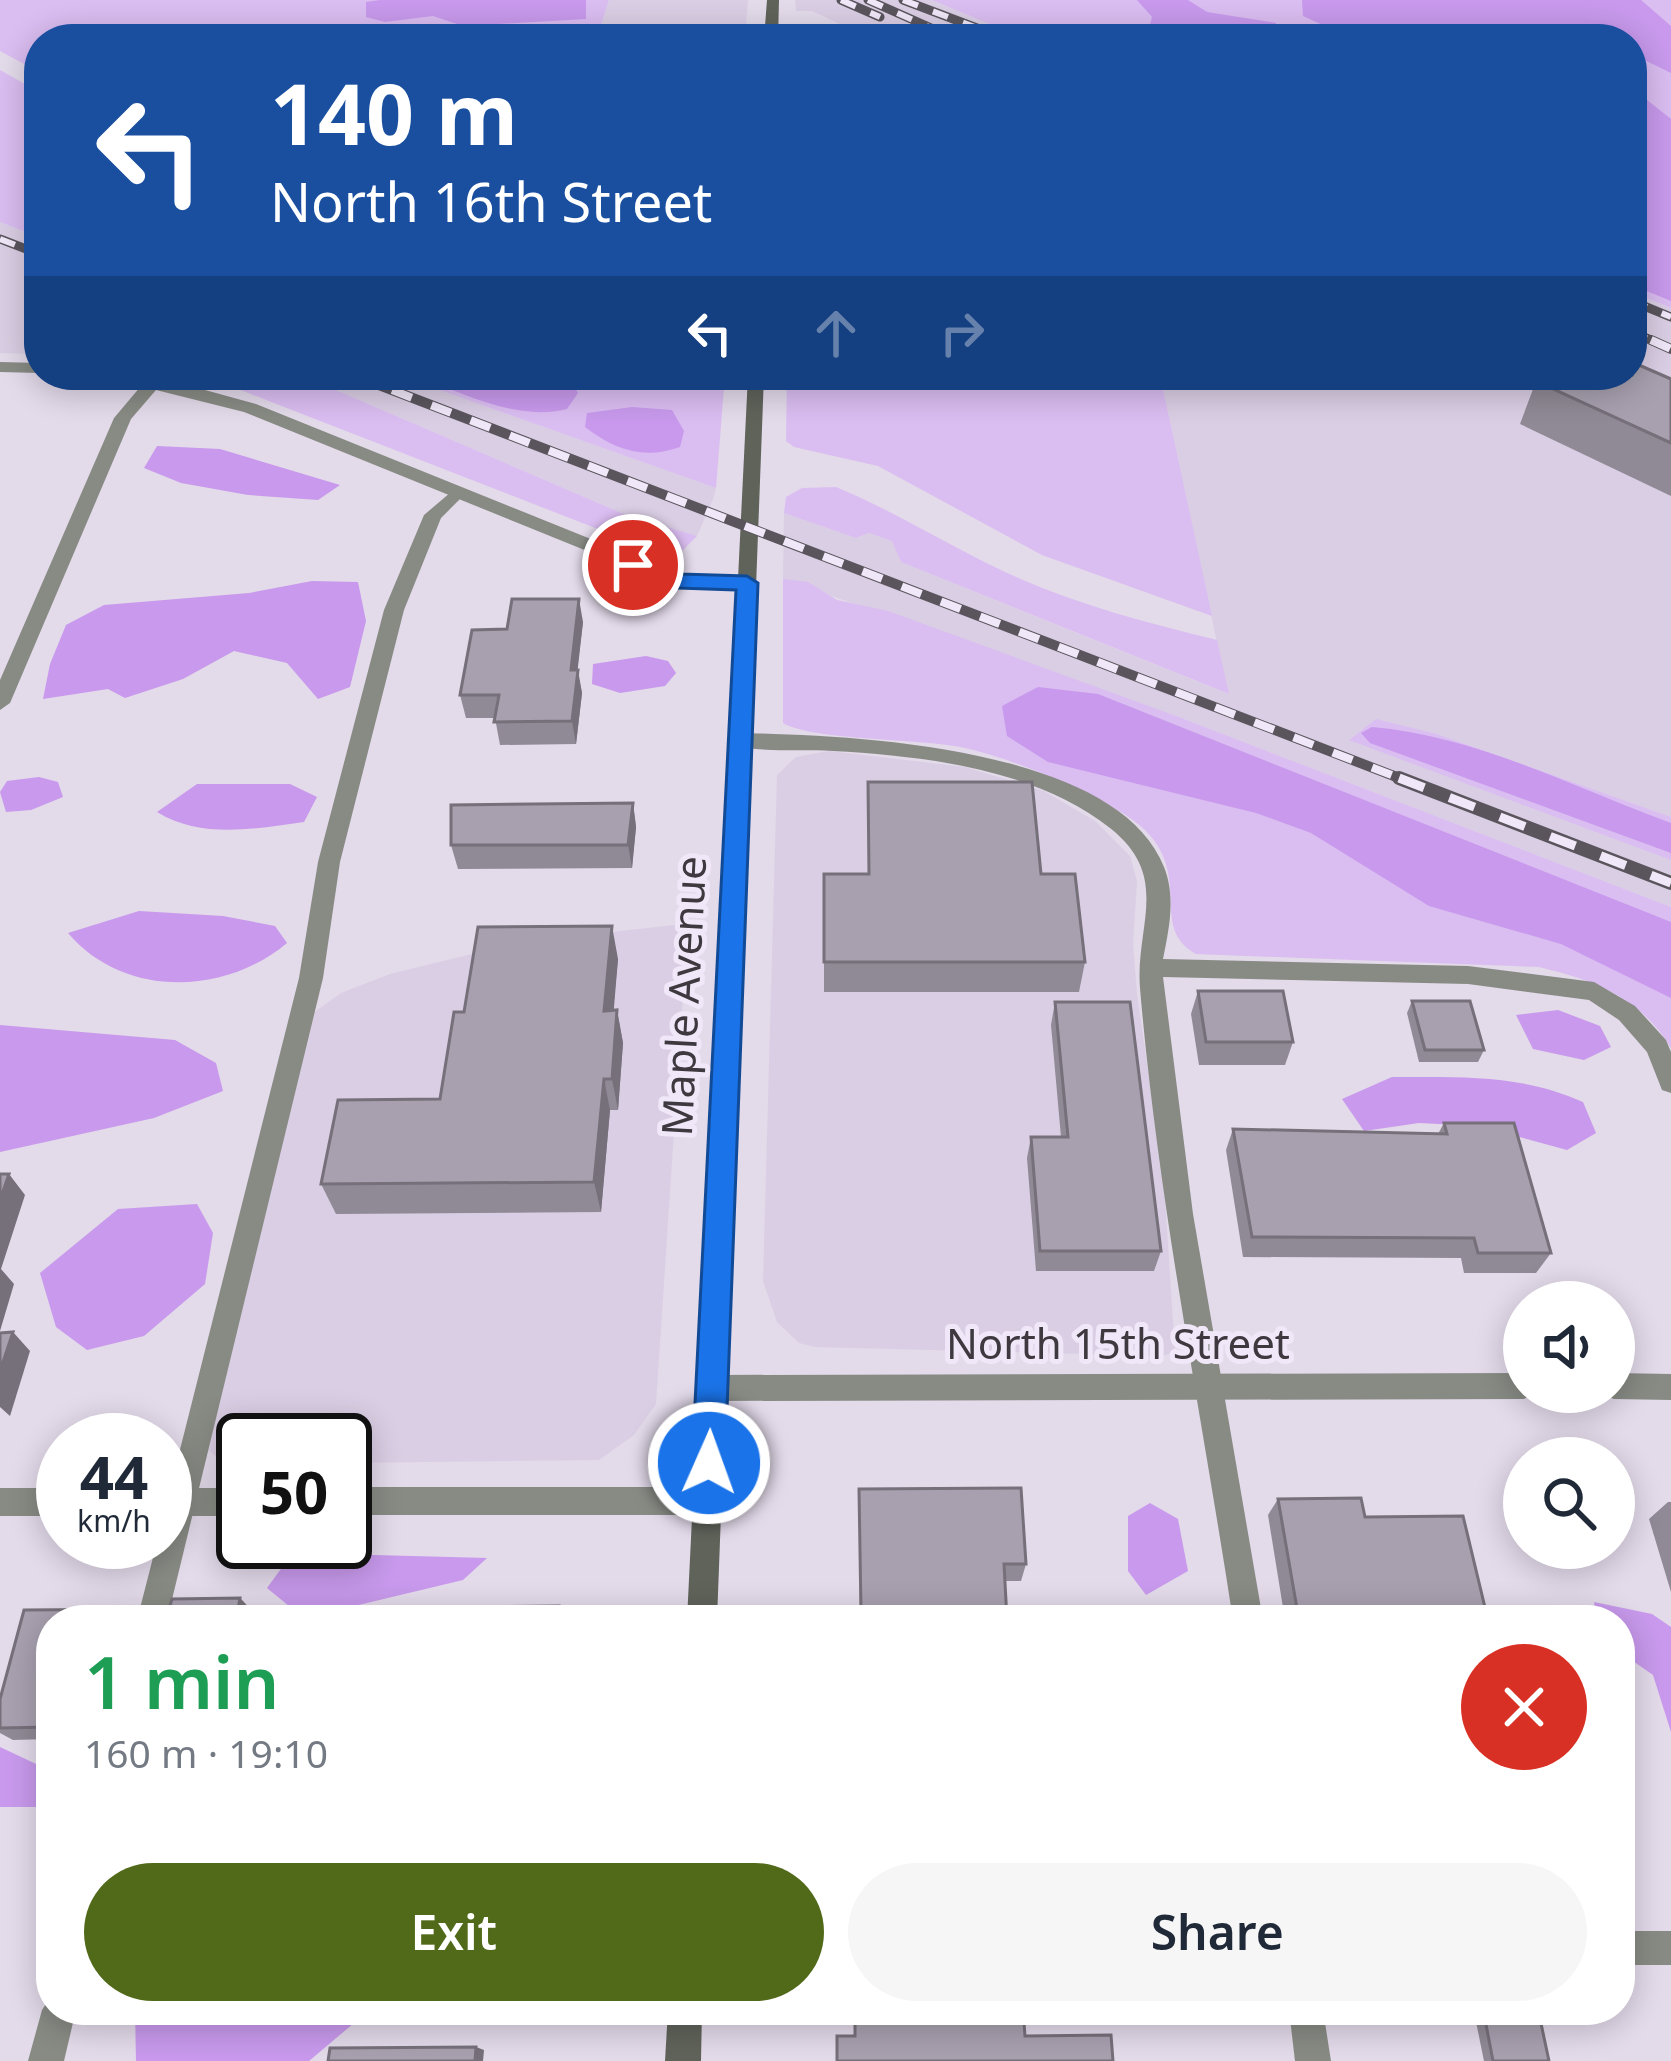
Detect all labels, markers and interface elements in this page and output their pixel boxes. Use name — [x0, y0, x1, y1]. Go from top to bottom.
text: 140 m — [270, 55, 518, 170]
icon: left — [72, 72, 228, 228]
text: North 16th Street — [270, 164, 712, 238]
icon: left — [677, 300, 743, 366]
icon: ahead — [803, 300, 869, 366]
icon: right — [929, 300, 995, 366]
pin — [582, 514, 684, 616]
icon: arrive — [600, 532, 666, 598]
street label: Maple Avenue — [647, 854, 718, 1137]
map controls — [1503, 1281, 1635, 1569]
button: sound — [1503, 1281, 1635, 1413]
street label: North 15th Street — [946, 1314, 1290, 1371]
position arrow — [646, 1400, 772, 1526]
speed limit sign: 50 — [216, 1413, 372, 1569]
text: 44 — [80, 1435, 148, 1517]
button: search — [1503, 1437, 1635, 1569]
text: km/h — [77, 1500, 151, 1541]
text: 1 min — [84, 1632, 279, 1730]
button: close — [1461, 1644, 1587, 1770]
text: 160 m · 19:10 — [84, 1726, 328, 1779]
button: Exit — [84, 1863, 824, 2001]
button: Share — [848, 1863, 1587, 2001]

